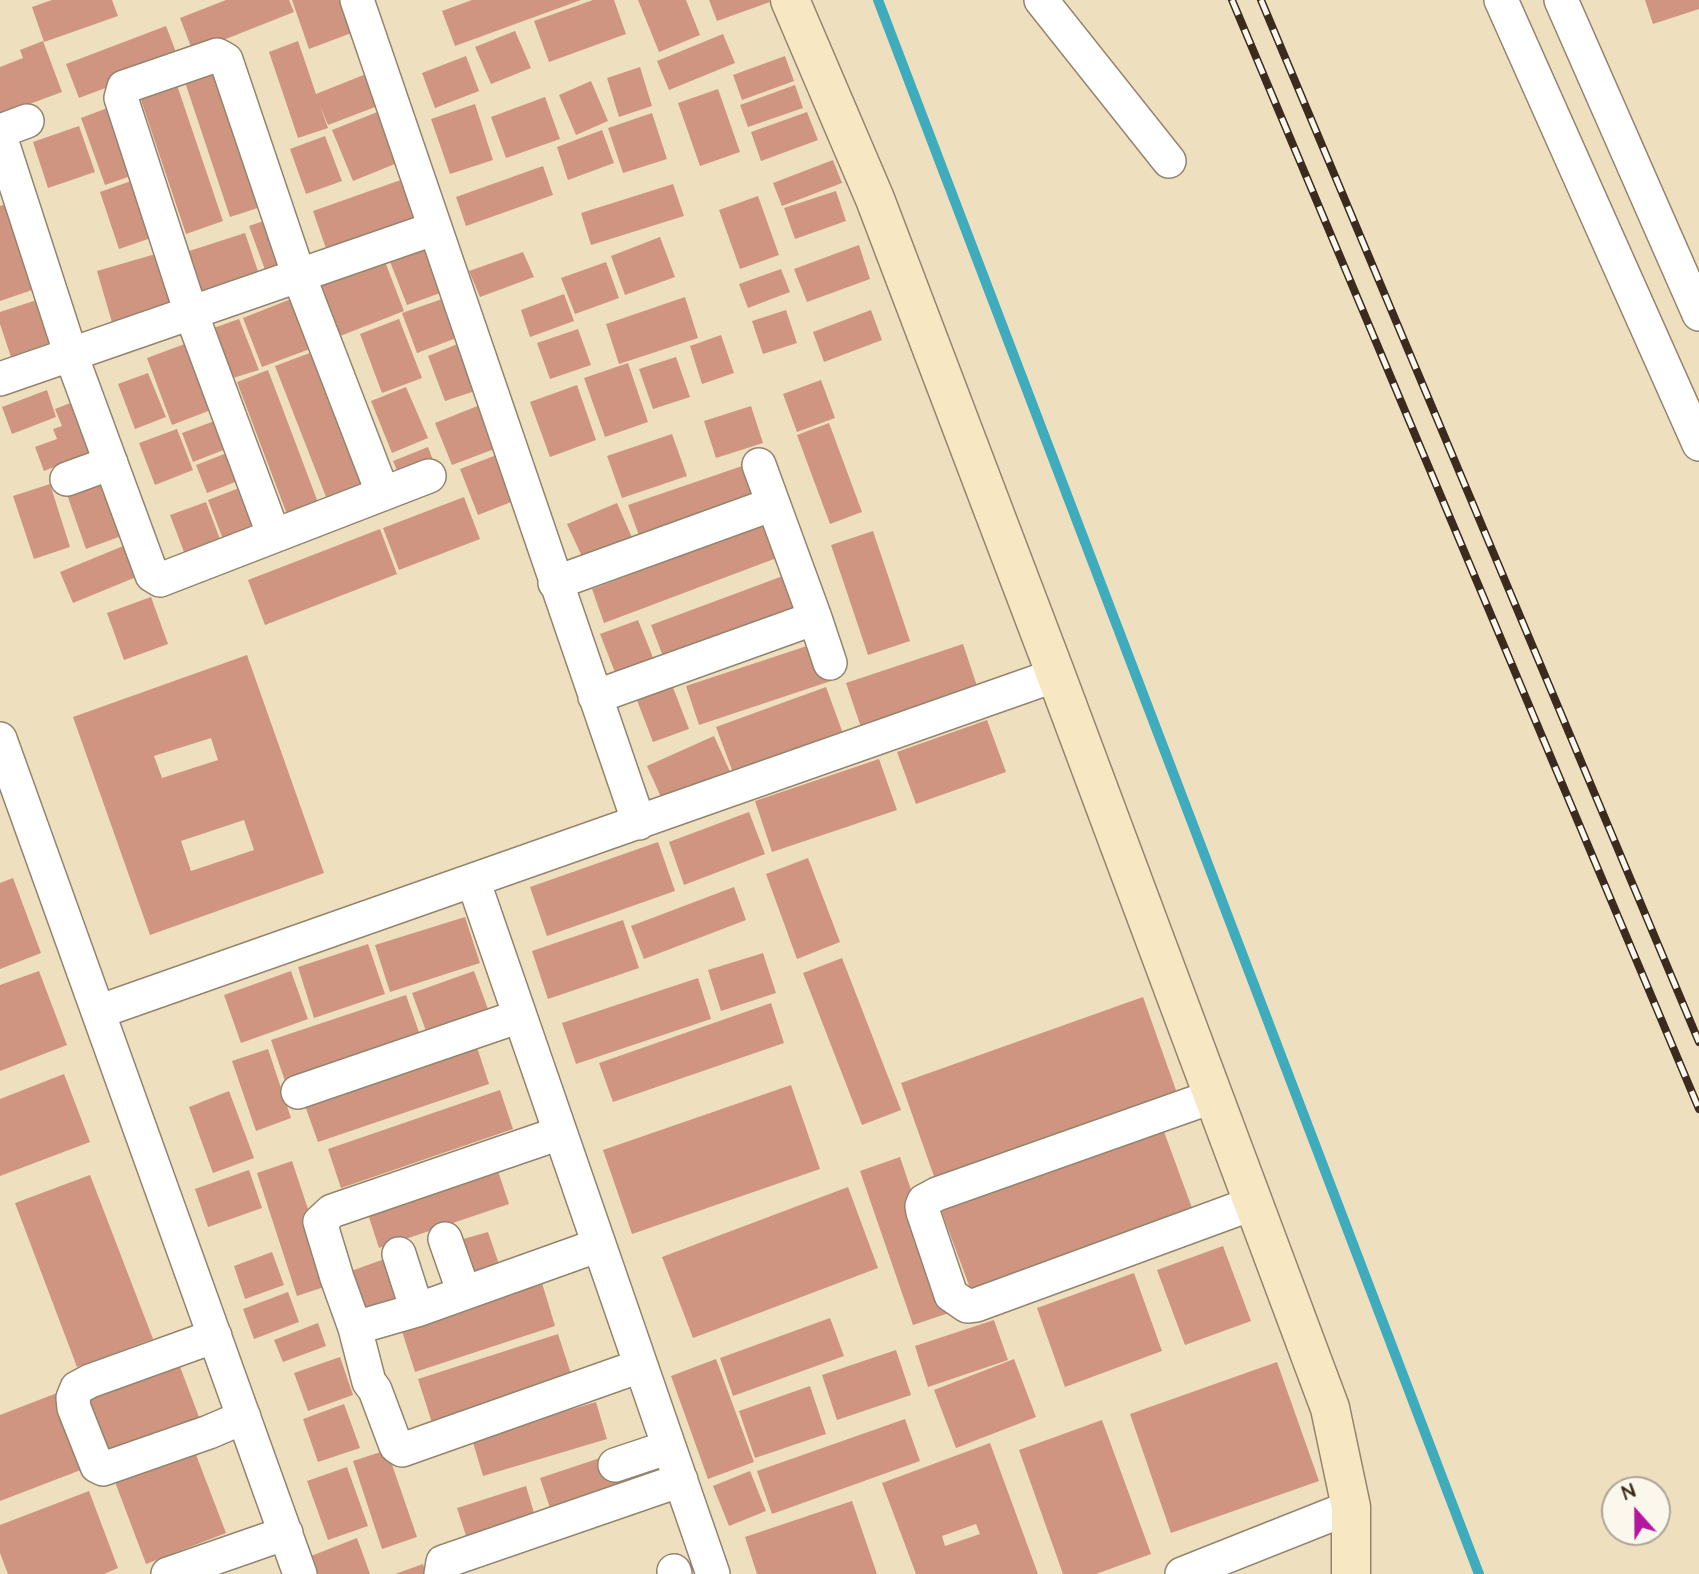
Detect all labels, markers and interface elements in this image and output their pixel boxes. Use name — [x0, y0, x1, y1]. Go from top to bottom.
north arrow — [1601, 1476, 1671, 1546]
text: N — [1619, 1478, 1639, 1508]

